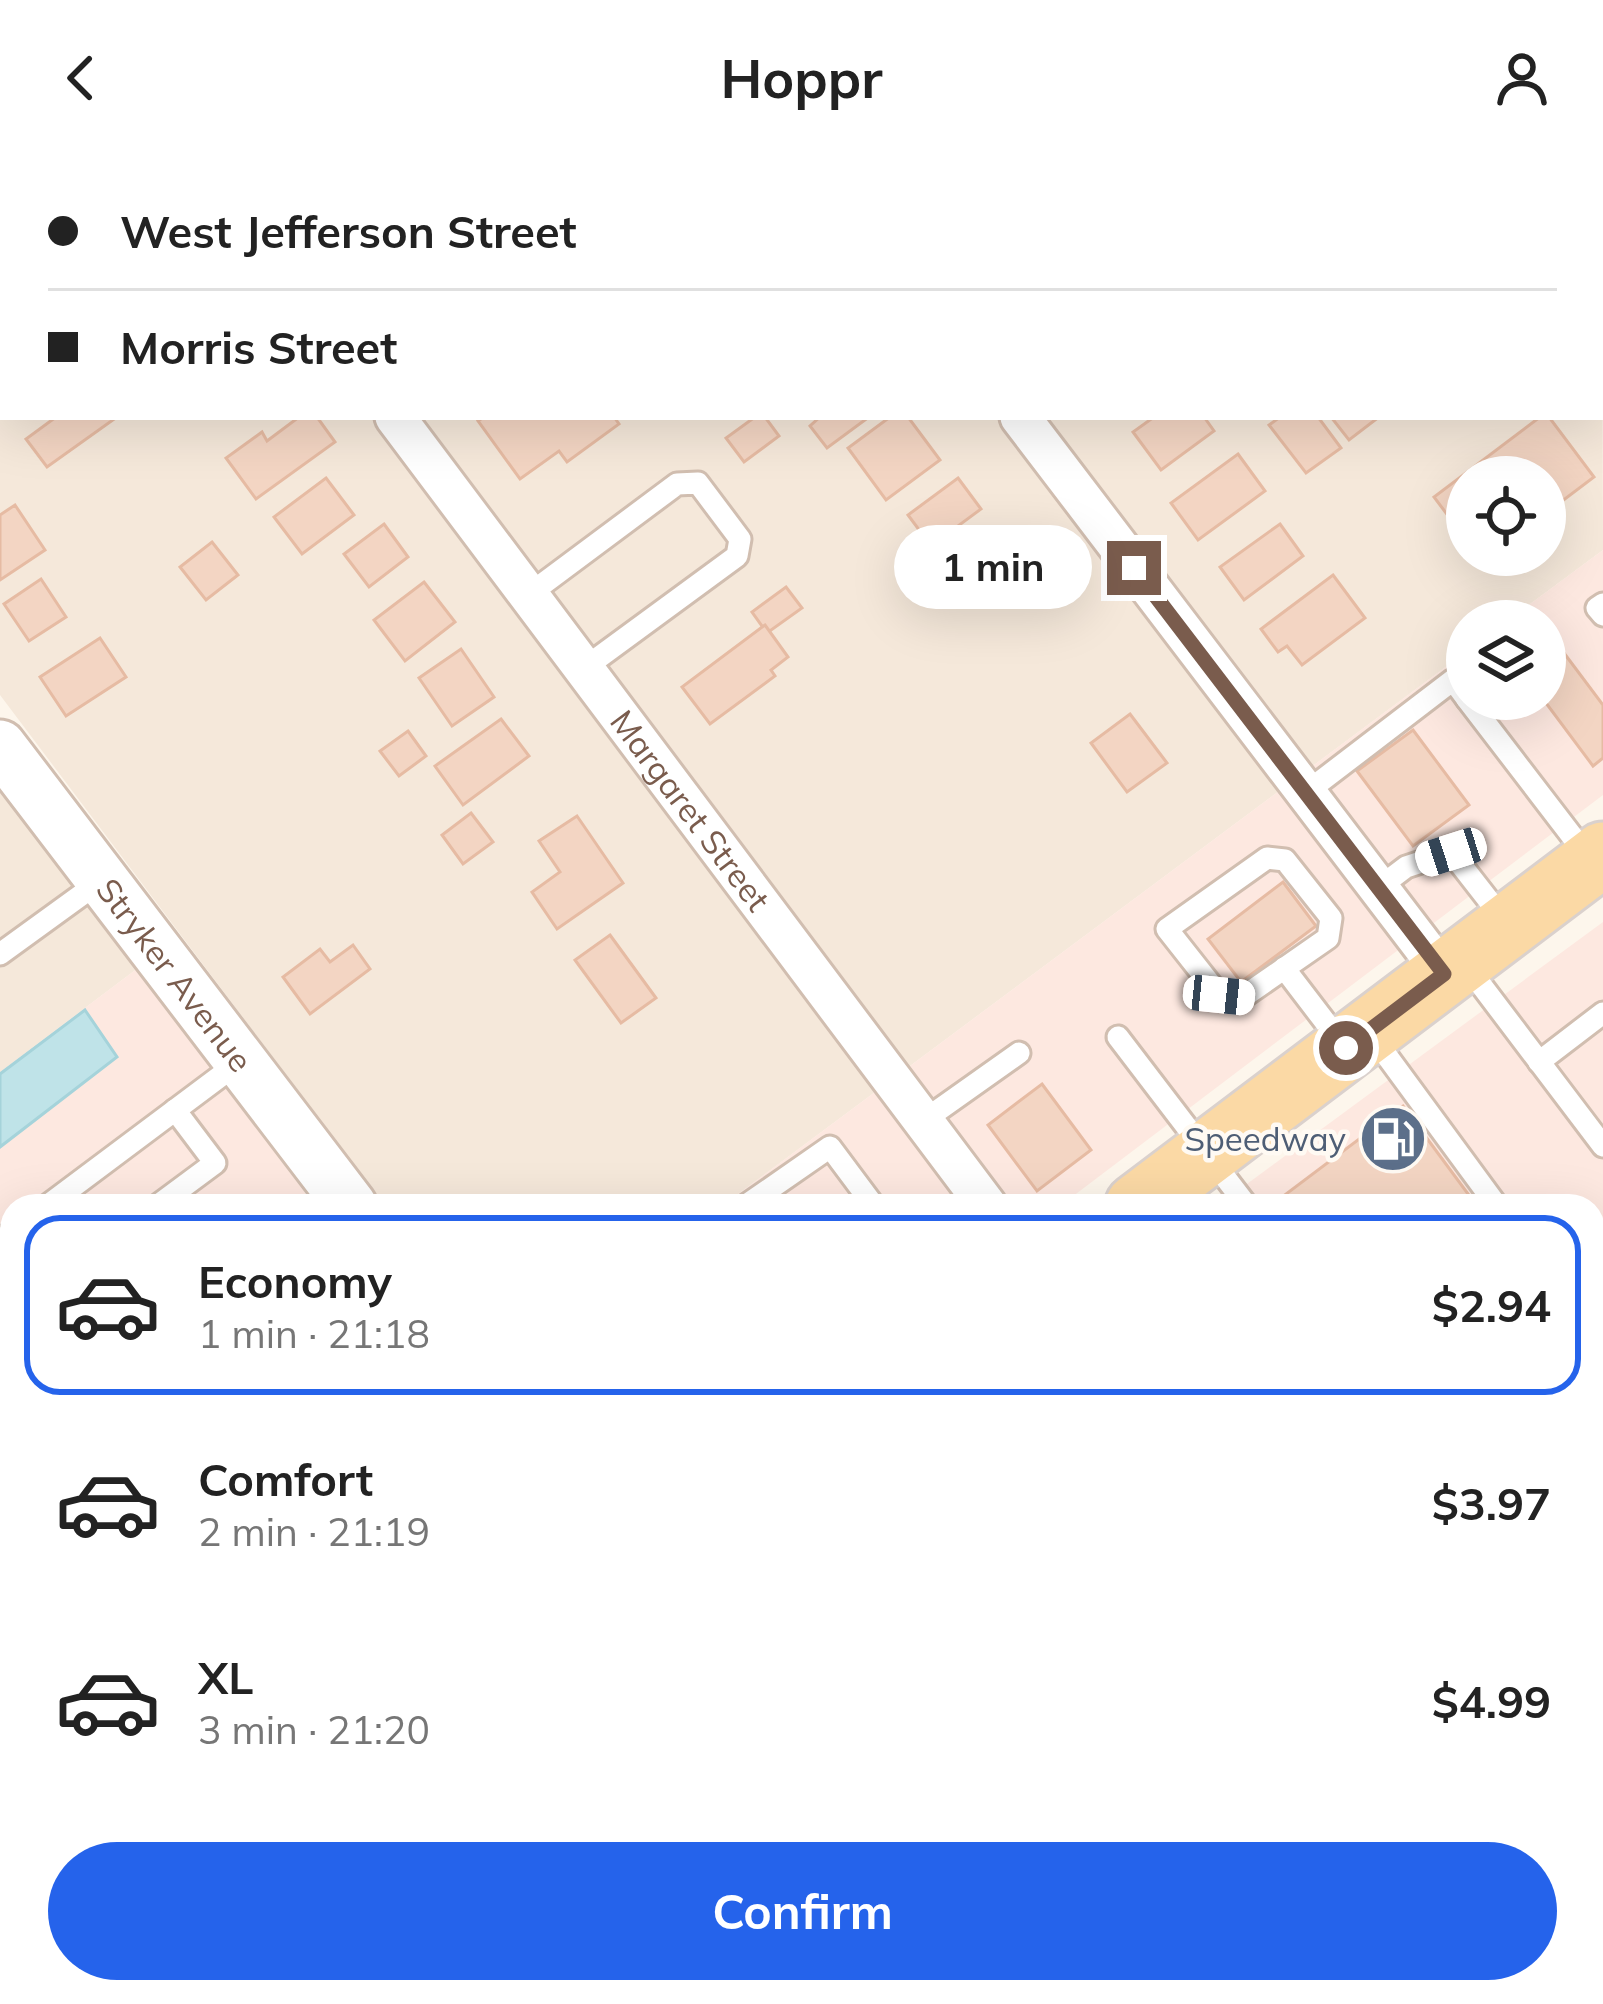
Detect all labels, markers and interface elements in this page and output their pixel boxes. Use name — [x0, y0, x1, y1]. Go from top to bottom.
text: Hoppr — [721, 44, 882, 112]
icon: back — [48, 45, 114, 111]
icon: person — [1489, 45, 1555, 111]
text: West Jefferson Street — [120, 203, 577, 259]
text: Morris Street — [120, 319, 397, 375]
map controls — [1446, 456, 1566, 720]
button: locate — [1446, 456, 1566, 576]
callout: 1 min — [894, 526, 1092, 610]
route end — [1107, 541, 1161, 595]
text: 1 min — [942, 542, 1044, 591]
button: layers — [1446, 600, 1566, 720]
street label: Margaret Street — [602, 702, 779, 919]
car — [1411, 824, 1491, 880]
street label: Stryker Avenue — [88, 870, 262, 1080]
car — [1181, 973, 1257, 1017]
route start — [1319, 1021, 1373, 1075]
fuel station icon: Speedway — [1358, 1104, 1428, 1174]
place label: Speedway — [1184, 1118, 1346, 1159]
icon: car — [54, 1251, 162, 1359]
text: Economy — [198, 1253, 392, 1309]
text: $2.94 — [1432, 1277, 1551, 1333]
text: 1 min · 21:18 — [198, 1309, 430, 1358]
icon: car — [54, 1449, 162, 1557]
text: Comfort — [198, 1451, 373, 1507]
text: $3.97 — [1432, 1475, 1551, 1531]
text: 2 min · 21:19 — [198, 1507, 430, 1556]
icon: car — [54, 1647, 162, 1755]
text: XL — [198, 1649, 253, 1705]
text: $4.99 — [1432, 1673, 1551, 1729]
text: 3 min · 21:20 — [198, 1705, 430, 1754]
button: Confirm — [48, 1842, 1557, 1980]

